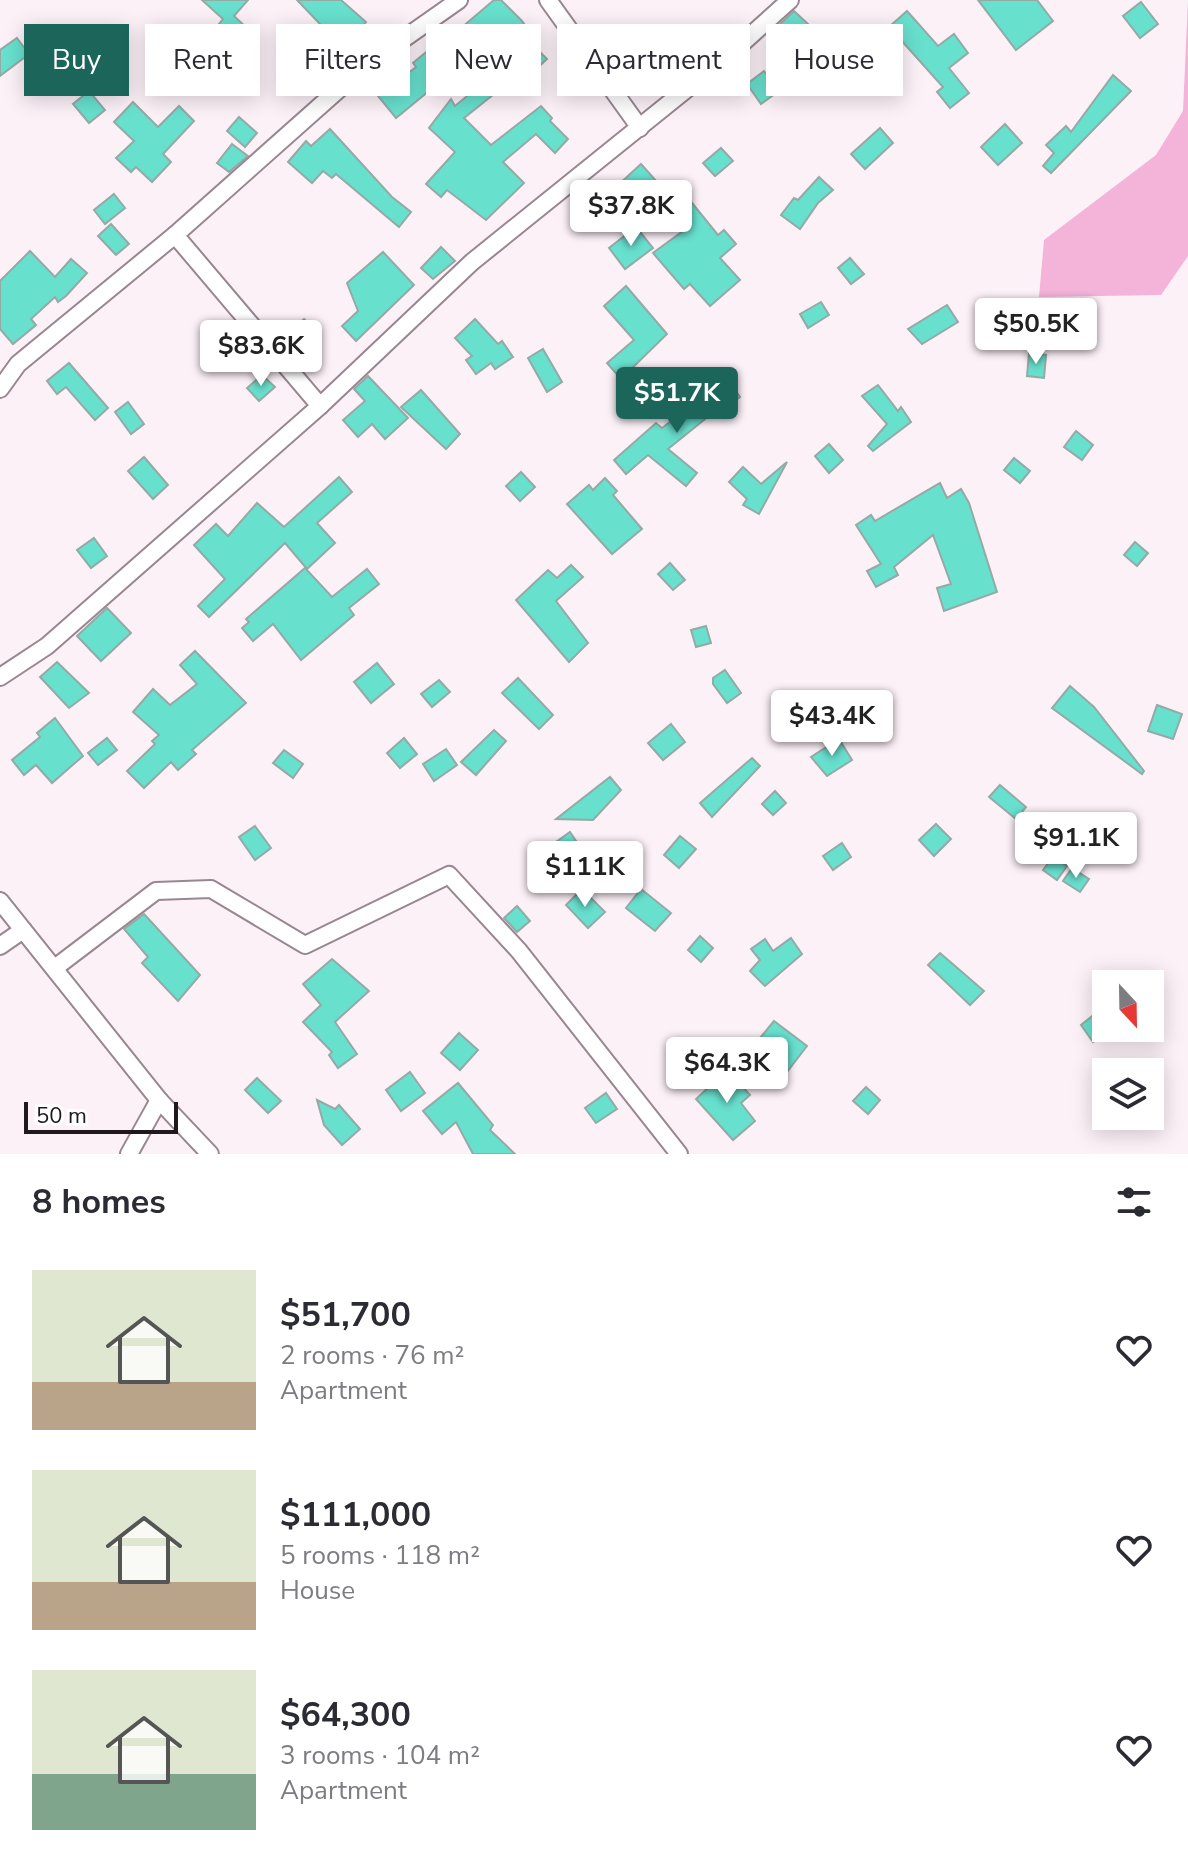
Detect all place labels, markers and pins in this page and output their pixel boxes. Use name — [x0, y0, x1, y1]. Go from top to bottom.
pin: $37.8K — [566, 180, 696, 248]
pin: $50.5K — [971, 298, 1101, 366]
pin: $83.6K — [196, 320, 326, 388]
pin: $51.7K — [612, 367, 742, 435]
pin: $43.4K — [767, 690, 897, 758]
pin: $91.1K — [1011, 812, 1141, 880]
pin: $111K — [529, 841, 641, 909]
pin: $64.3K — [662, 1037, 792, 1105]

